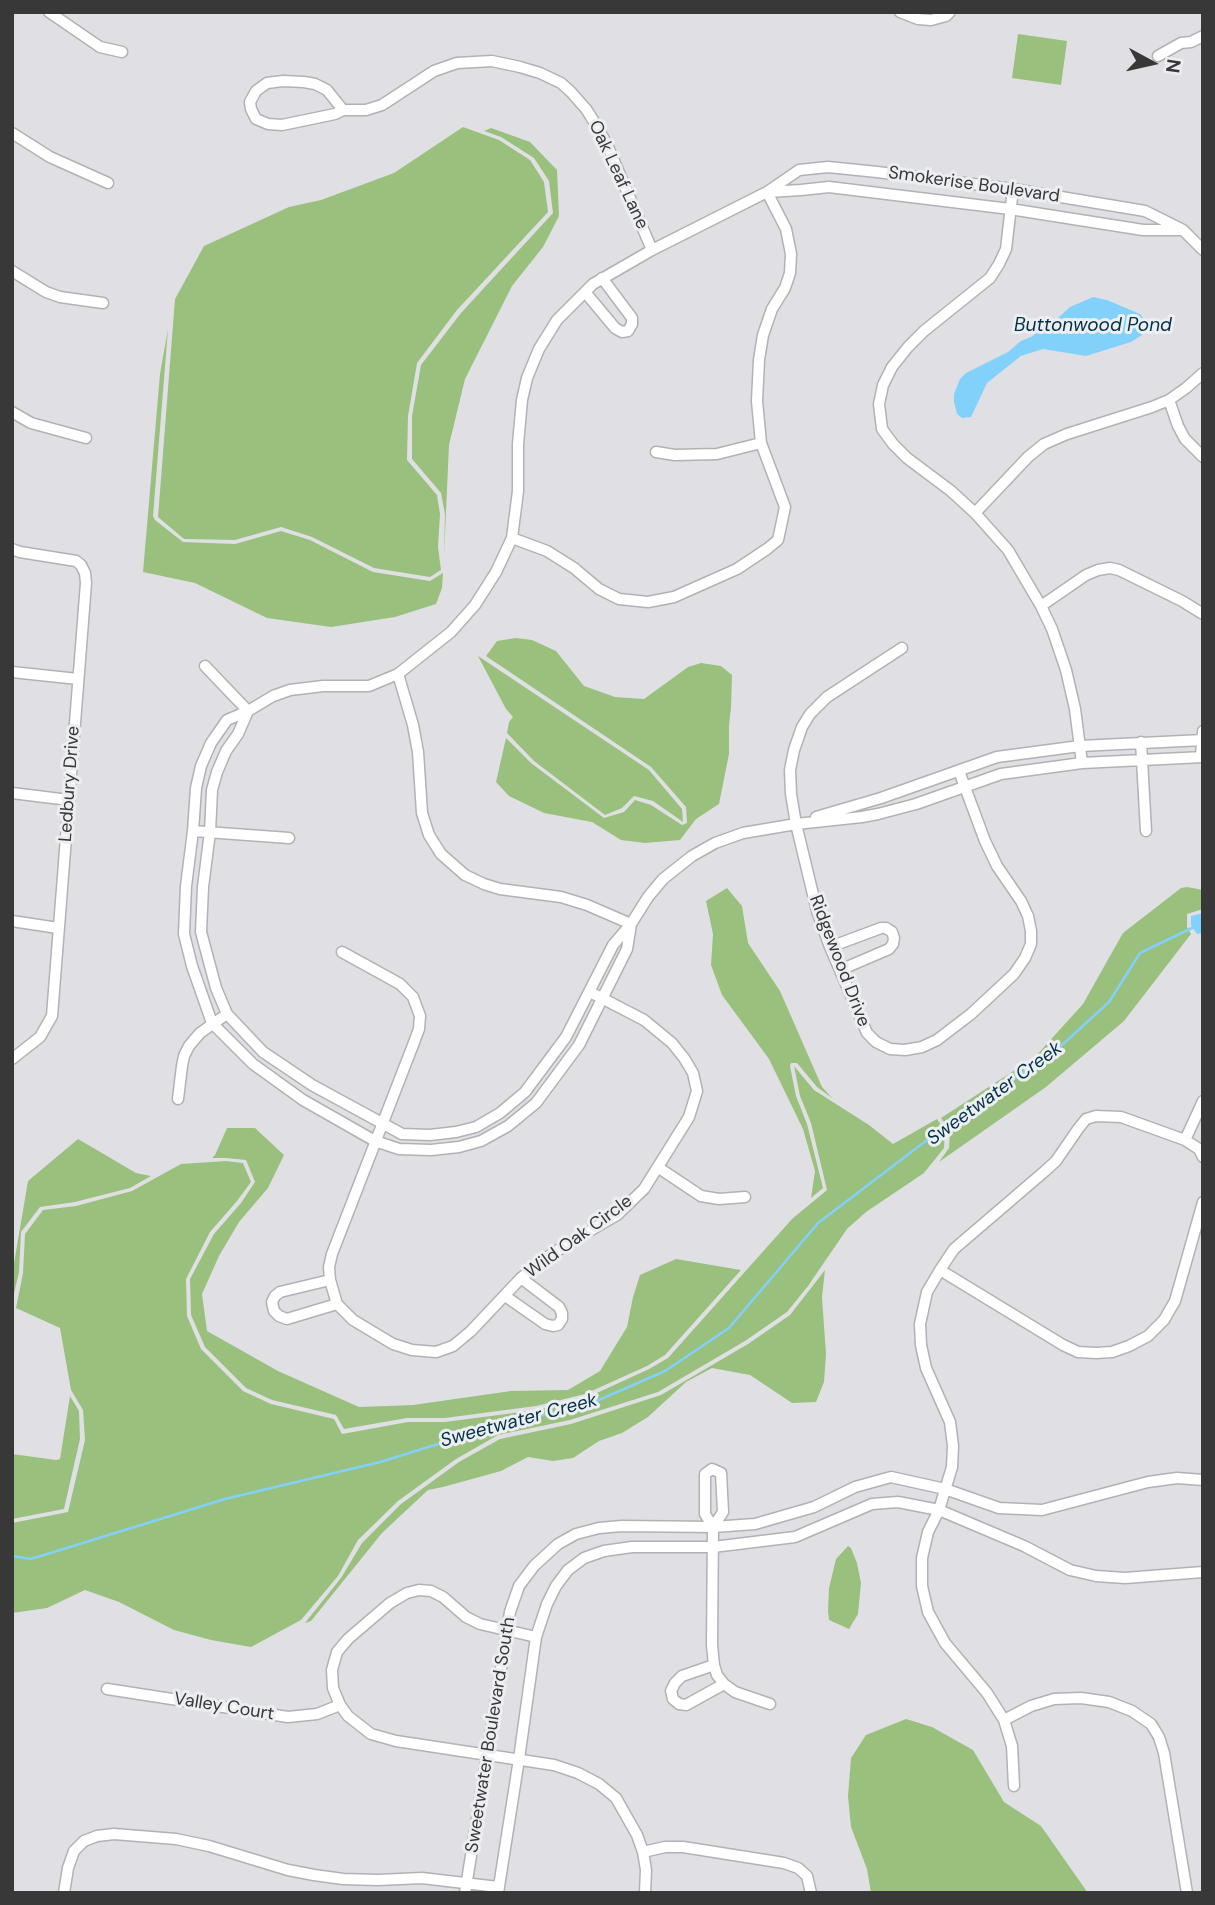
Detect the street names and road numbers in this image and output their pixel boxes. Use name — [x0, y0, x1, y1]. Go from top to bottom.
street label: Oak Leaf Lane — [583, 117, 653, 233]
street label: Smokerise Boulevard — [887, 162, 1061, 208]
street label: Ledbury Drive — [55, 725, 85, 843]
street label: Ridgewood Drive — [804, 892, 874, 1030]
street label: Wild Oak Circle — [521, 1191, 637, 1283]
street label: Sweetwater Boulevard South — [462, 1616, 520, 1854]
street label: Valley Court — [172, 1688, 276, 1726]

